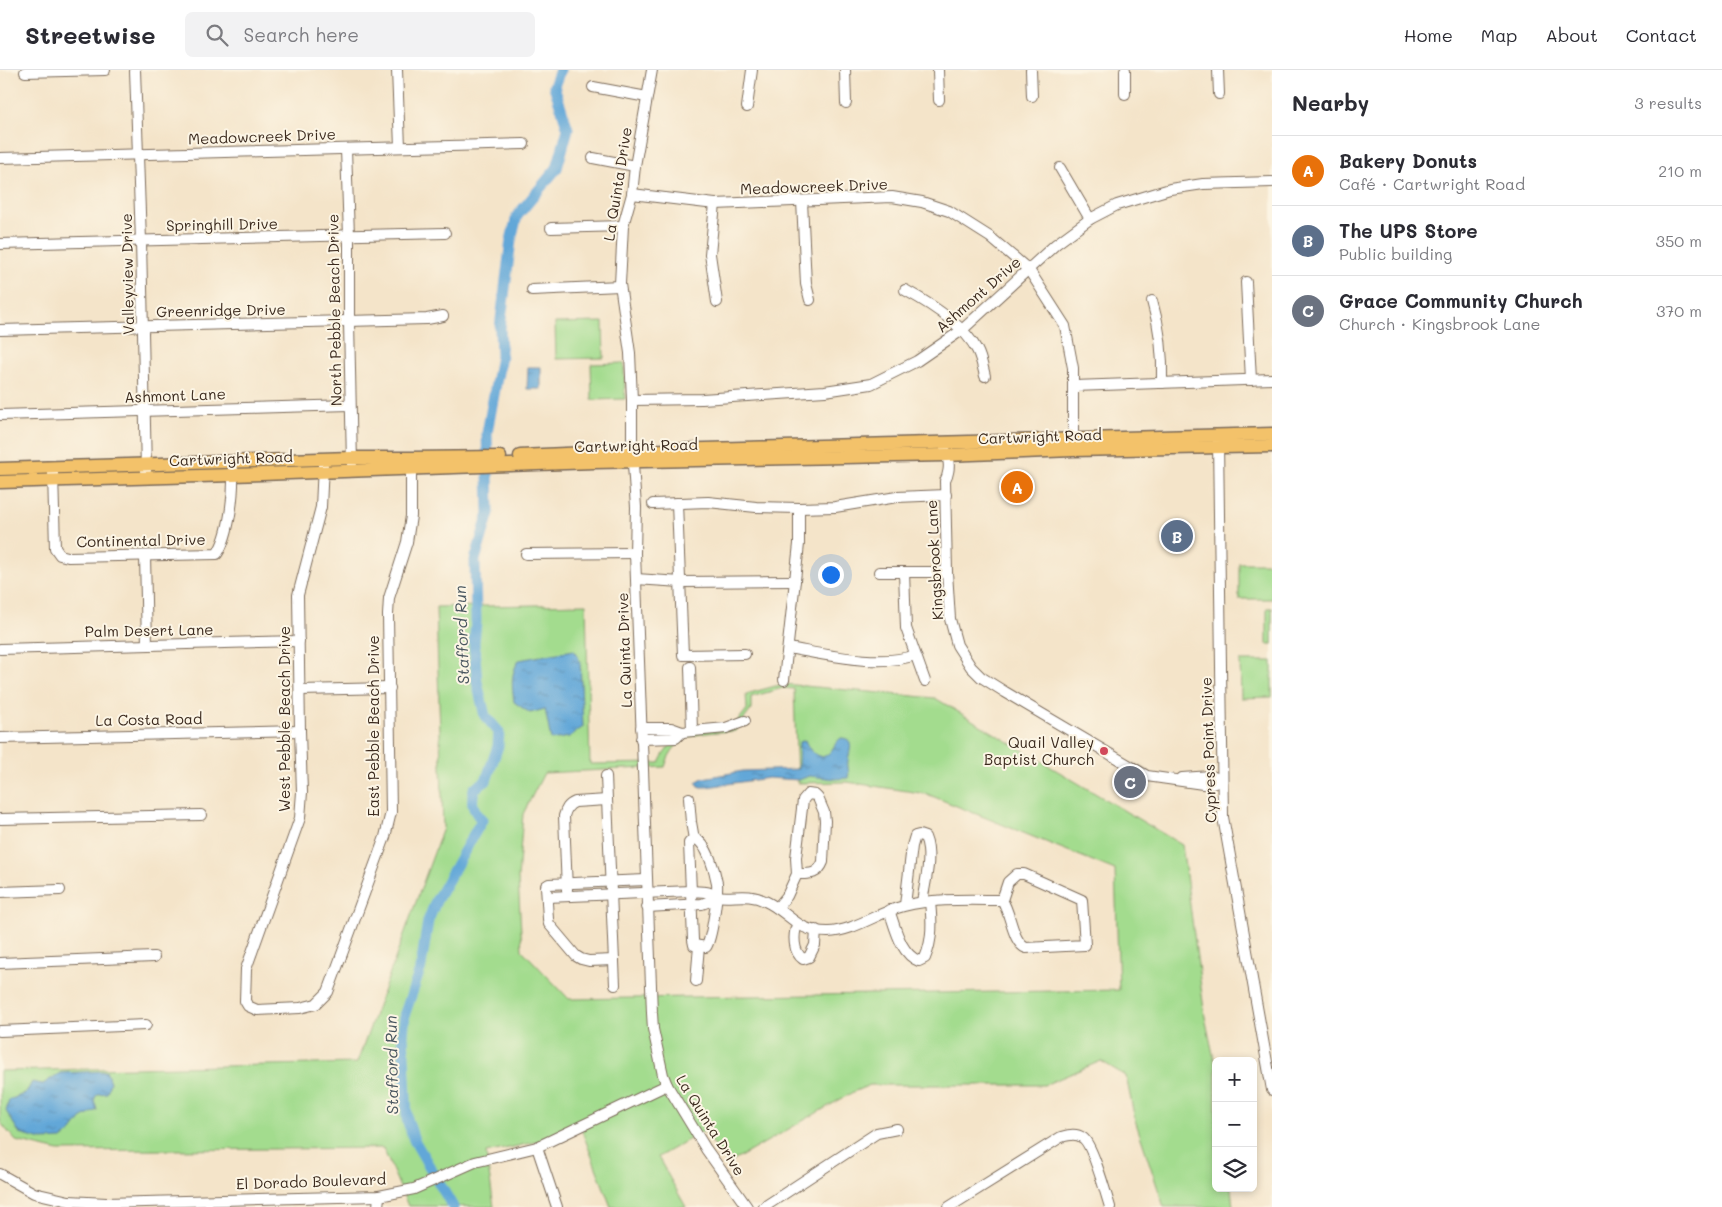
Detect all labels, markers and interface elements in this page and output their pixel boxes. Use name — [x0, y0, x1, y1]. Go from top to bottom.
search box — [185, 12, 535, 57]
text: Streetwise — [25, 19, 155, 50]
icon: search — [203, 21, 231, 49]
text: Search here — [243, 22, 359, 47]
text: Home — [1404, 23, 1453, 47]
text: Map — [1481, 23, 1517, 47]
text: About — [1545, 23, 1598, 47]
text: Contact — [1626, 23, 1697, 47]
text: Nearby — [1292, 89, 1369, 116]
text: 3 results — [1634, 92, 1702, 113]
street label: Meadowcreek Drive — [188, 123, 336, 149]
street label: La Quinta Drive — [598, 126, 636, 242]
text: Bakery Donuts — [1339, 148, 1477, 173]
text: A — [1302, 160, 1314, 181]
text: 210 m — [1658, 160, 1702, 181]
street label: Meadowcreek Drive — [740, 173, 888, 199]
text: Café · Cartwright Road — [1339, 173, 1525, 194]
street label: Valleyview Drive — [116, 213, 138, 335]
street label: Springhill Drive — [166, 213, 278, 235]
street label: North Pebble Beach Drive — [322, 214, 346, 406]
text: The UPS Store — [1339, 218, 1478, 243]
text: B — [1303, 230, 1313, 251]
text: 350 m — [1656, 230, 1702, 251]
text: Public building — [1339, 243, 1452, 264]
street label: Ashmont Drive — [931, 252, 1025, 336]
text: Grace Community Church — [1339, 288, 1583, 313]
street label: Greenridge Drive — [156, 299, 286, 321]
text: C — [1302, 300, 1314, 321]
text: 370 m — [1656, 300, 1702, 321]
text: Church · Kingsbrook Lane — [1339, 313, 1540, 334]
street label: Ashmont Lane — [124, 383, 226, 407]
street label: Cartwright Road — [978, 424, 1102, 448]
street label: Cartwright Road — [574, 434, 698, 456]
street label: Cartwright Road — [169, 446, 293, 470]
pin: A — [1001, 468, 1033, 506]
street label: Kingsbrook Lane — [921, 499, 947, 621]
pin: B — [1161, 517, 1193, 555]
street label: Continental Drive — [76, 529, 206, 551]
your location — [818, 562, 844, 588]
water label: Stafford Run — [449, 585, 473, 685]
street label: La Quinta Drive — [612, 592, 636, 708]
street label: Palm Desert Lane — [84, 619, 214, 641]
street label: West Pebble Beach Drive — [274, 626, 294, 812]
street label: East Pebble Beach Drive — [363, 635, 383, 817]
street label: Cypress Point Drive — [1195, 677, 1221, 823]
street label: La Costa Road — [95, 708, 203, 730]
place label: Quail Valley Baptist Church — [984, 732, 1094, 769]
marker: Quail Valley Baptist Church — [1098, 745, 1110, 757]
pin: C — [1114, 763, 1146, 801]
water label: Stafford Run — [380, 1015, 402, 1115]
map controls — [1212, 1057, 1257, 1192]
button: + — [1212, 1057, 1257, 1102]
street label: La Quinta Drive — [672, 1071, 750, 1179]
button: − — [1212, 1102, 1257, 1147]
button: layers — [1212, 1147, 1257, 1192]
street label: El Dorado Boulevard — [236, 1168, 386, 1194]

